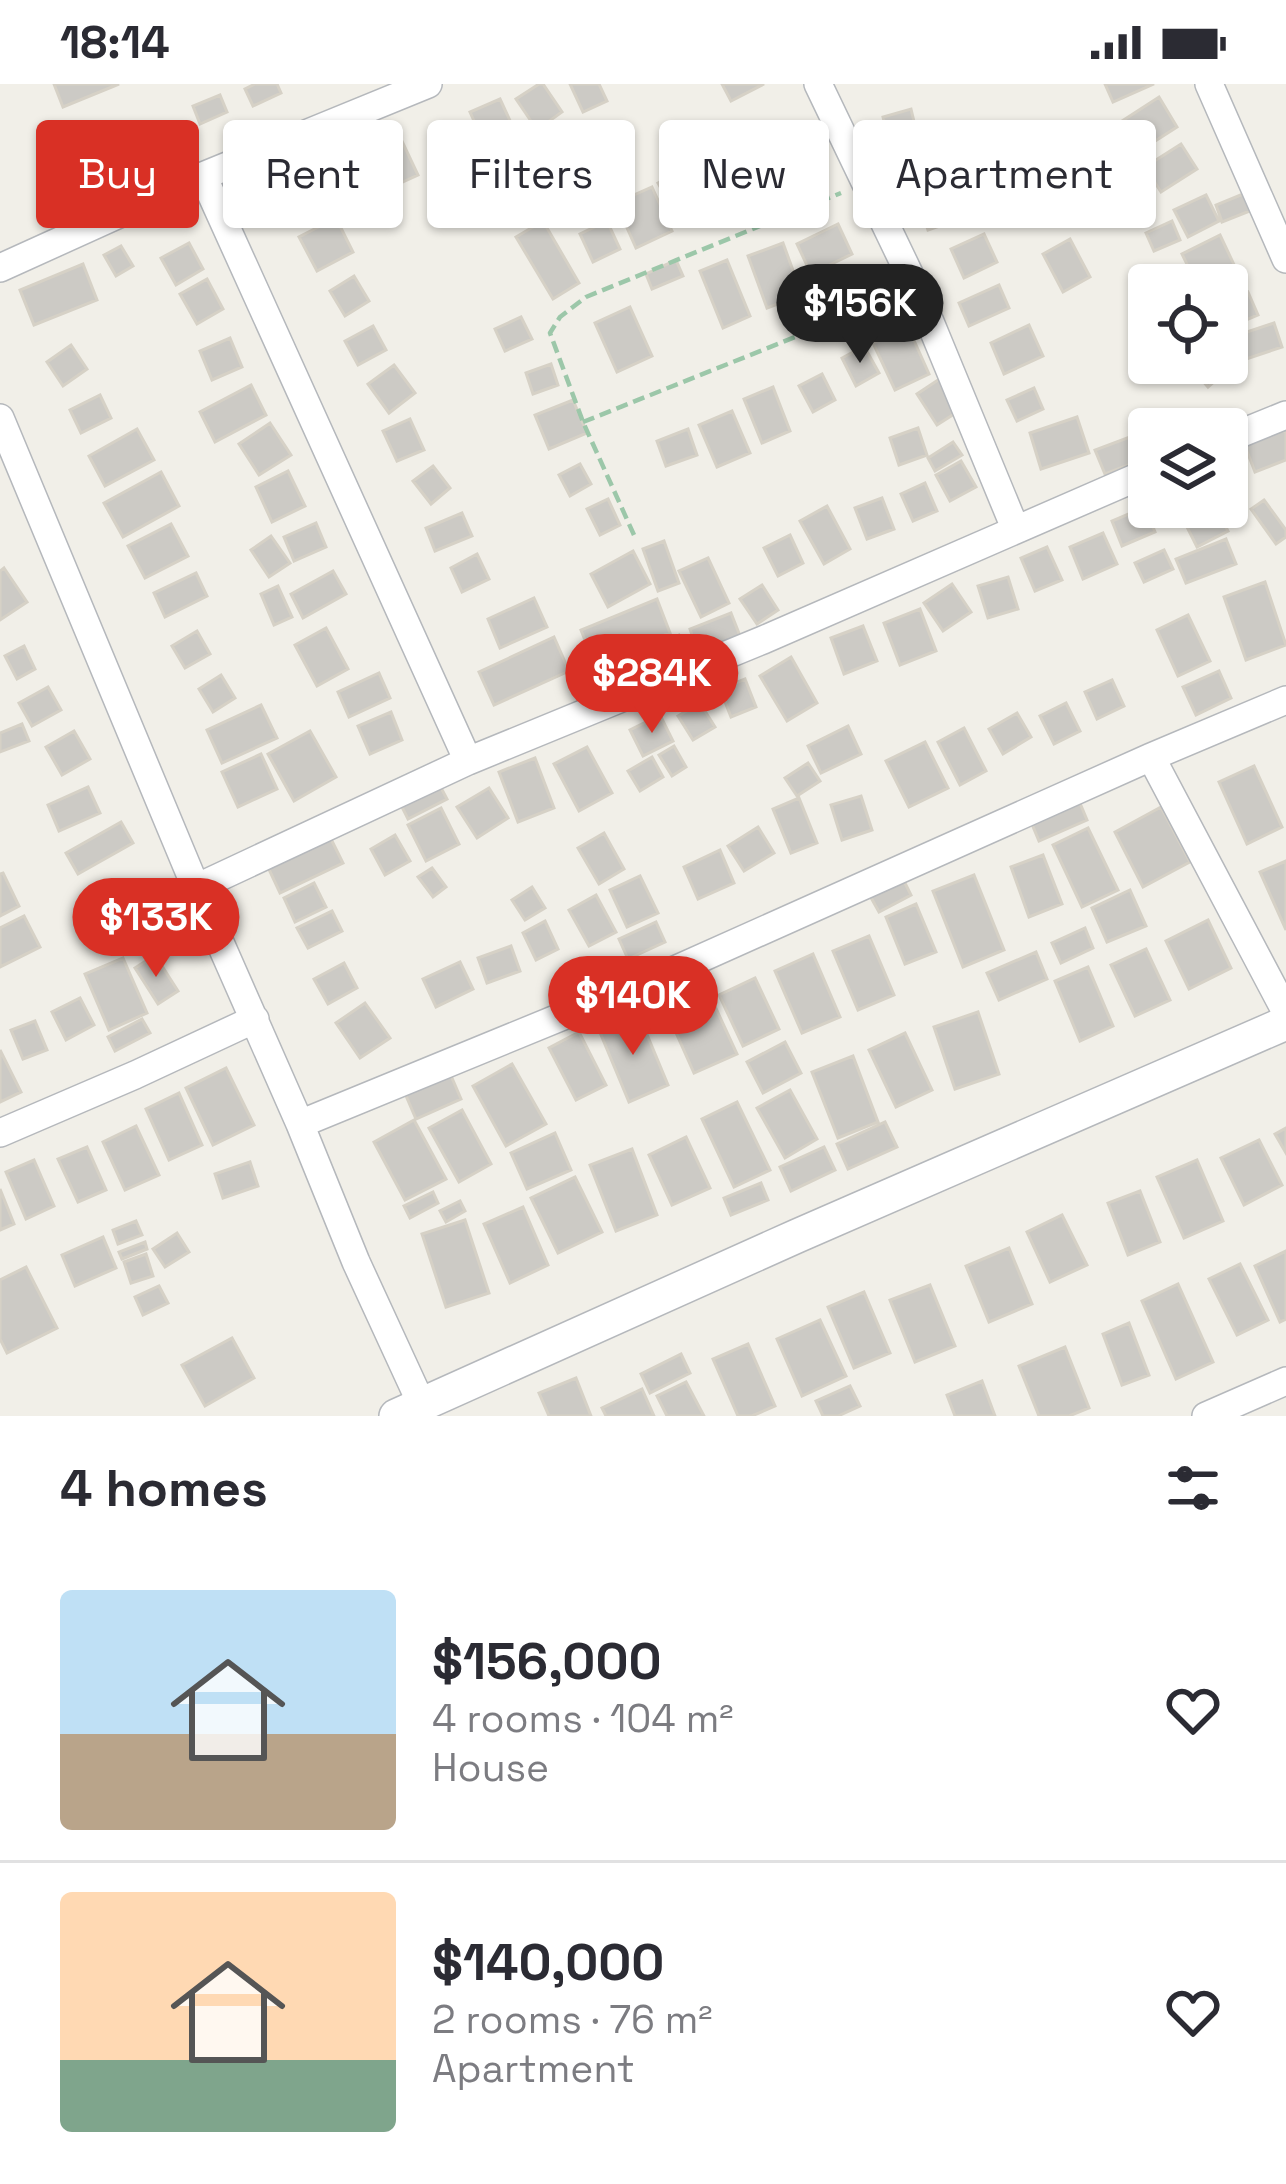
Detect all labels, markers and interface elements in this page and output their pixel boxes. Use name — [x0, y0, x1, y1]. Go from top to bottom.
text: 18:14 — [60, 14, 170, 71]
chip: Buy — [36, 120, 199, 228]
chip: Rent — [223, 120, 403, 228]
chip: Filters — [427, 120, 635, 228]
chip: New — [659, 120, 829, 228]
chip: Apartment — [853, 120, 1156, 228]
pin: $156K — [776, 264, 944, 366]
map controls — [1128, 264, 1248, 528]
button: locate — [1128, 264, 1248, 384]
text: $156K — [803, 278, 917, 327]
button: layers — [1128, 408, 1248, 528]
pin: $284K — [568, 634, 736, 736]
text: $284K — [592, 648, 712, 697]
pin: $133K — [72, 878, 240, 980]
text: $133K — [99, 892, 213, 941]
pin: $140K — [549, 956, 717, 1058]
text: $140K — [575, 970, 691, 1019]
icon: filters — [1160, 1455, 1226, 1521]
text: 4 homes — [60, 1456, 268, 1521]
text: $156,000 — [432, 1629, 662, 1694]
icon: home — [156, 1638, 300, 1782]
icon: heart — [1160, 1677, 1226, 1743]
text: 4 rooms · 104 m² — [432, 1694, 734, 1743]
text: House — [432, 1743, 549, 1792]
text: $140,000 — [432, 1930, 664, 1995]
icon: home — [156, 1940, 300, 2084]
icon: heart — [1160, 1979, 1226, 2045]
text: 2 rooms · 76 m² — [432, 1995, 713, 2044]
text: Apartment — [432, 2044, 635, 2093]

